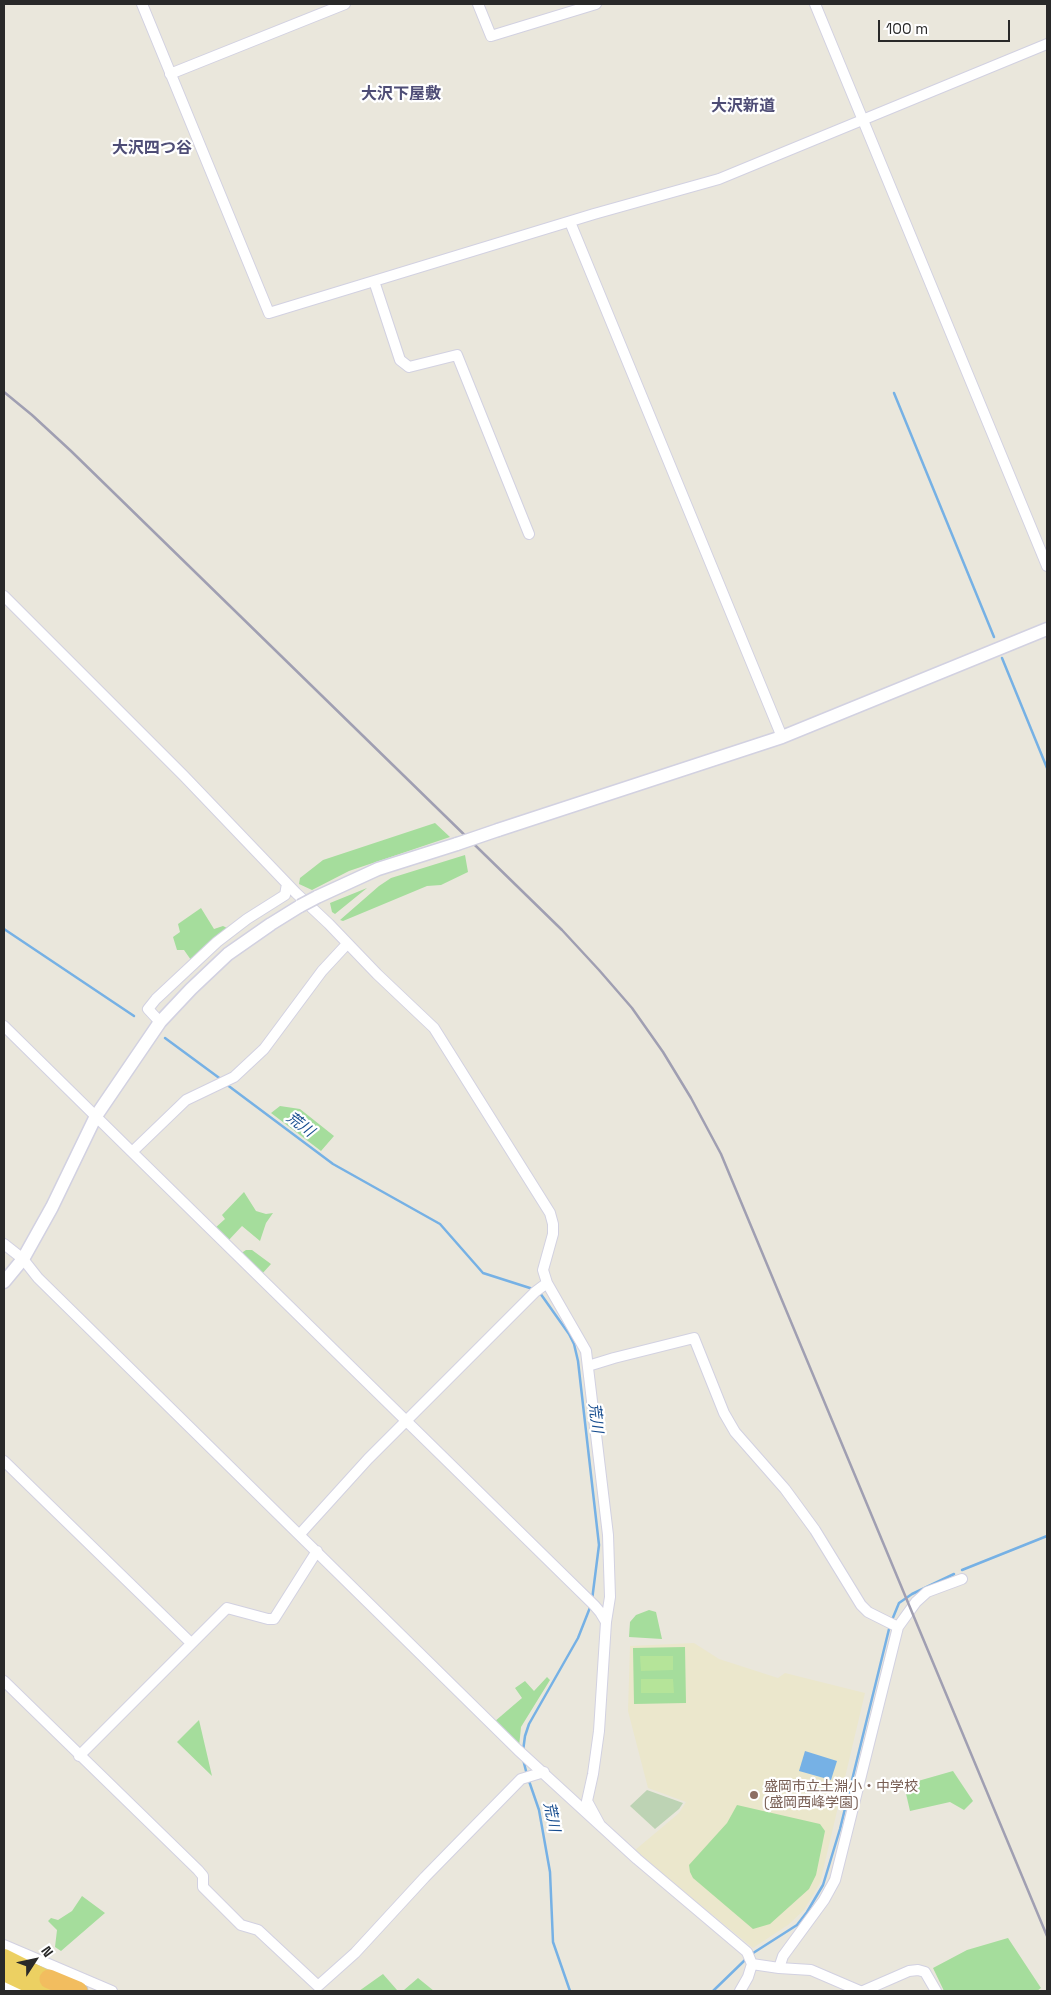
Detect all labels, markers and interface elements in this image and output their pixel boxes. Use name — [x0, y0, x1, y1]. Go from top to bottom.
scale bar — [881, 10, 1014, 42]
text: 100 m — [886, 19, 928, 38]
district label: 大沢下屋敷 — [361, 85, 441, 105]
district label: 大沢新道 — [711, 97, 775, 117]
district label: 大沢四つ谷 — [112, 139, 192, 159]
water label: 荒川 — [283, 1109, 317, 1141]
water label: 荒川 — [584, 1402, 606, 1434]
place label: 盛岡市立土淵小・中学校 (盛岡西峰学園) — [764, 1779, 918, 1811]
marker: 盛岡市立土淵小・中学校 (盛岡西峰学園) — [748, 1789, 760, 1801]
water label: 荒川 — [539, 1800, 563, 1834]
north arrow — [10, 1935, 60, 1985]
text: N — [37, 1942, 57, 1960]

